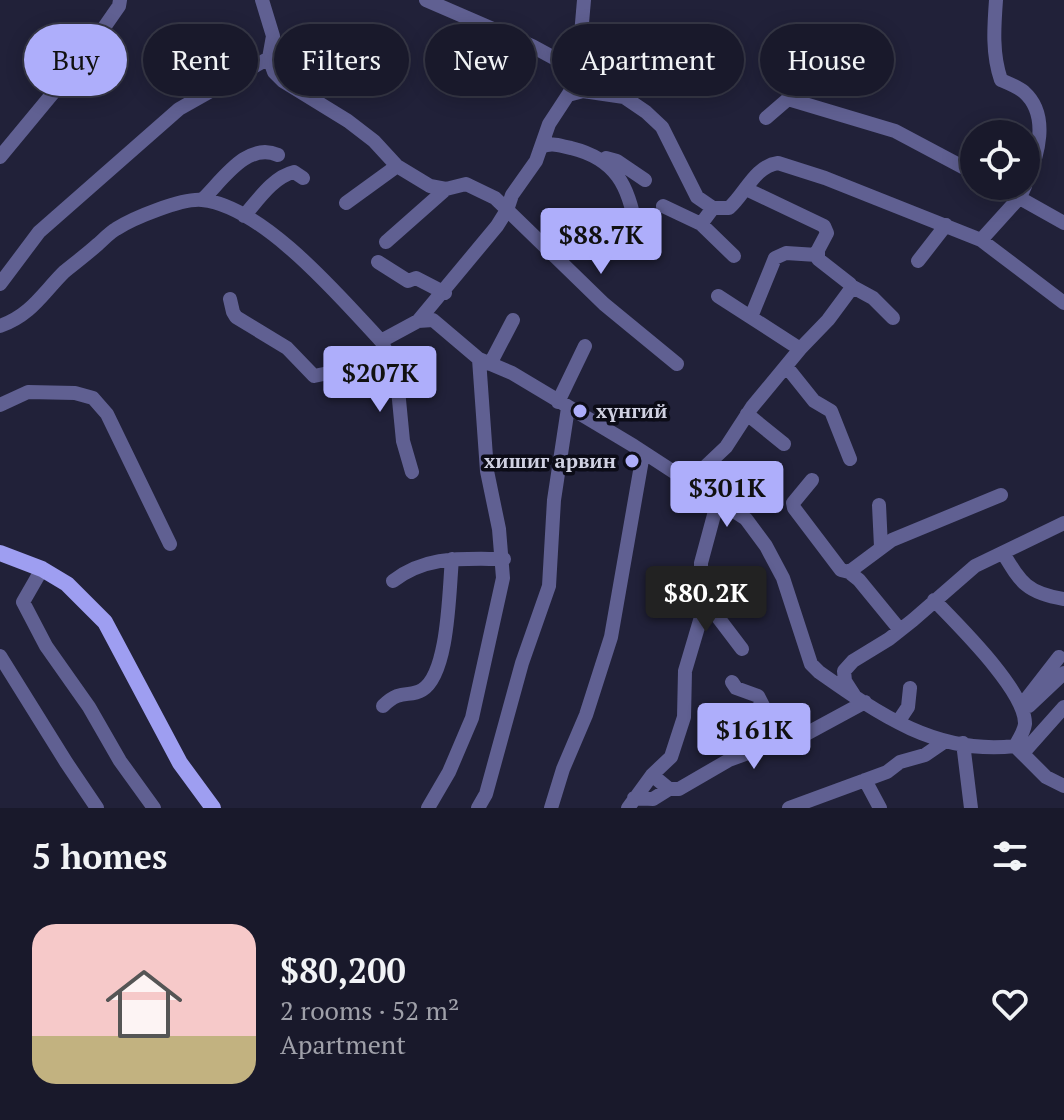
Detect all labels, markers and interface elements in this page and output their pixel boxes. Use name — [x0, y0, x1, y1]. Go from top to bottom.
chip: Buy — [24, 24, 127, 96]
chip: Rent — [143, 24, 258, 96]
chip: Filters — [274, 24, 409, 96]
chip: New — [425, 24, 536, 96]
chip: Apartment — [552, 24, 744, 96]
chip: House — [760, 24, 894, 96]
map controls — [960, 120, 1040, 200]
button: locate — [960, 120, 1040, 200]
pin: $88.7K — [536, 208, 666, 276]
text: $88.7K — [559, 217, 643, 251]
pin: $207K — [324, 346, 436, 414]
text: $207K — [341, 355, 419, 389]
place label: хүнгий — [596, 397, 667, 424]
marker: хүнгий — [571, 402, 589, 420]
place label: хишиг арвин — [484, 447, 616, 474]
marker: хишиг арвин — [623, 452, 641, 470]
pin: $301K — [671, 461, 783, 529]
text: $301K — [688, 470, 766, 504]
pin: $80.2K — [641, 566, 771, 634]
text: $80.2K — [664, 575, 748, 609]
pin: $161K — [698, 703, 810, 771]
text: $161K — [715, 712, 793, 746]
text: 5 homes — [32, 834, 167, 879]
icon: filters — [988, 834, 1032, 878]
text: $80,200 — [280, 948, 406, 993]
icon: home — [96, 956, 192, 1052]
icon: heart — [988, 982, 1032, 1026]
text: 2 rooms · 52 m² — [280, 993, 459, 1027]
text: Apartment — [280, 1027, 406, 1061]

